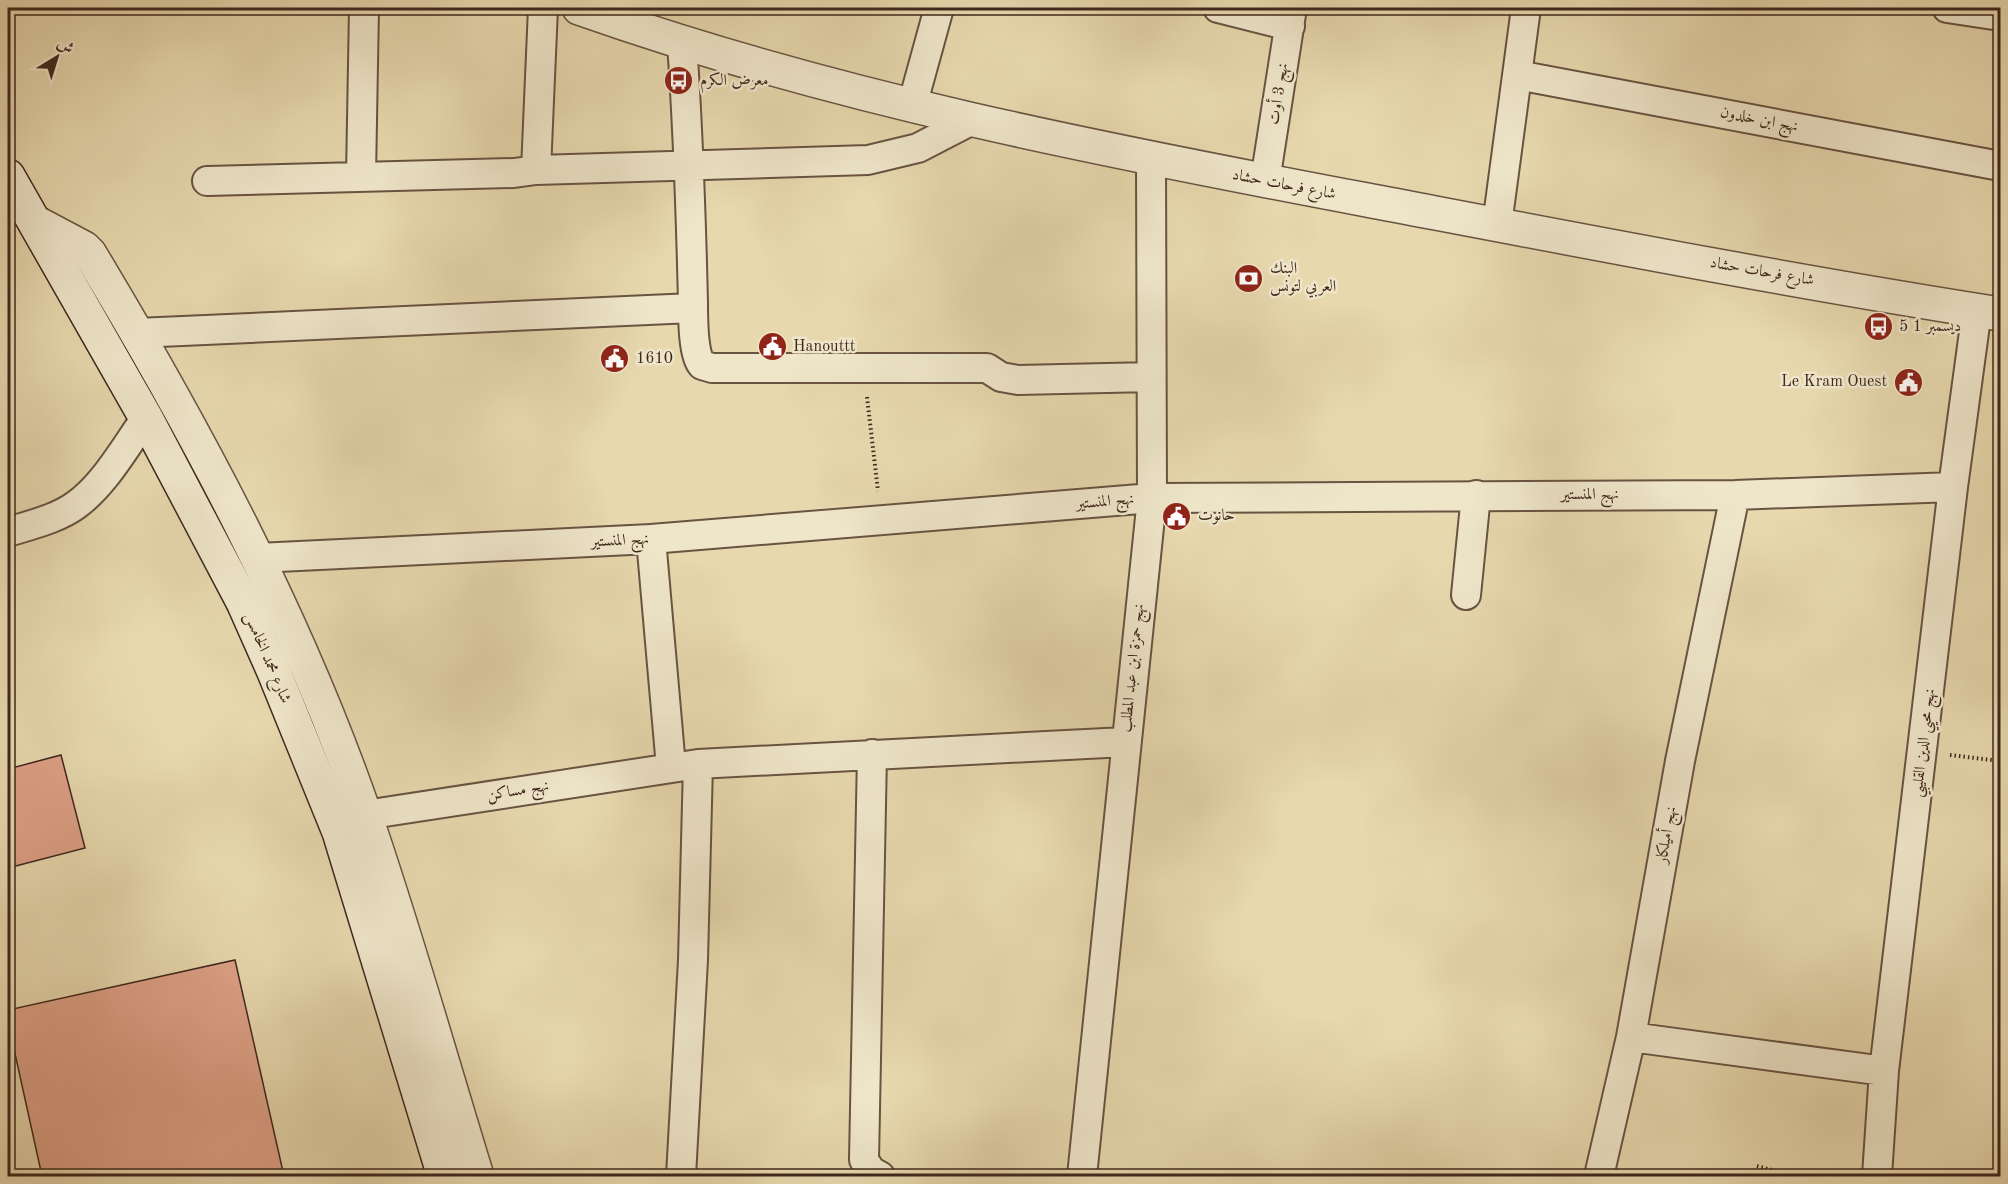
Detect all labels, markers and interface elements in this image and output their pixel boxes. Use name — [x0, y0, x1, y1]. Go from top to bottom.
north arrow — [27, 27, 87, 87]
text: ش — [54, 36, 76, 58]
street label: نهج 3 أوت — [1261, 61, 1297, 127]
bus stop icon: معرض الكرم — [663, 65, 695, 97]
place label: معرض الكرم — [700, 72, 768, 94]
street label: نهج ابن خلدون — [1718, 105, 1799, 140]
street label: شارع فرحات حشاد — [1230, 167, 1337, 207]
street label: شارع فرحات حشاد — [1708, 255, 1815, 293]
place label: البنك العربي لتونس — [1270, 260, 1336, 298]
bank icon: البنك العربي لتونس — [1233, 262, 1265, 294]
bus stop icon: 5 ديسمبر 1 — [1862, 311, 1894, 343]
place label: 5 ديسمبر 1 — [1899, 319, 1961, 336]
public building icon: Hanouttt — [756, 331, 788, 363]
place label: Hanouttt — [793, 339, 856, 355]
public building icon: 1610 — [599, 343, 631, 375]
place label: 1610 — [636, 351, 673, 367]
public building icon: Le Kram Ouest — [1892, 366, 1924, 398]
place label: Le Kram Ouest — [1781, 374, 1887, 390]
street label: نهج المنستير — [1559, 487, 1619, 508]
street label: نهج المنستير — [1073, 492, 1135, 518]
public building icon: حانوت — [1161, 500, 1193, 532]
place label: حانوت — [1198, 508, 1235, 525]
street label: نهج المنستير — [589, 531, 650, 556]
street label: نهج حمزة ابن عبد المطلب — [1118, 603, 1153, 734]
street label: شارع محمد الخامس — [237, 610, 293, 707]
street label: نهج محيي الدين القليبي — [1909, 688, 1945, 799]
street label: نهج مساكن — [486, 777, 551, 809]
street label: نهج أميلكار — [1649, 804, 1685, 868]

